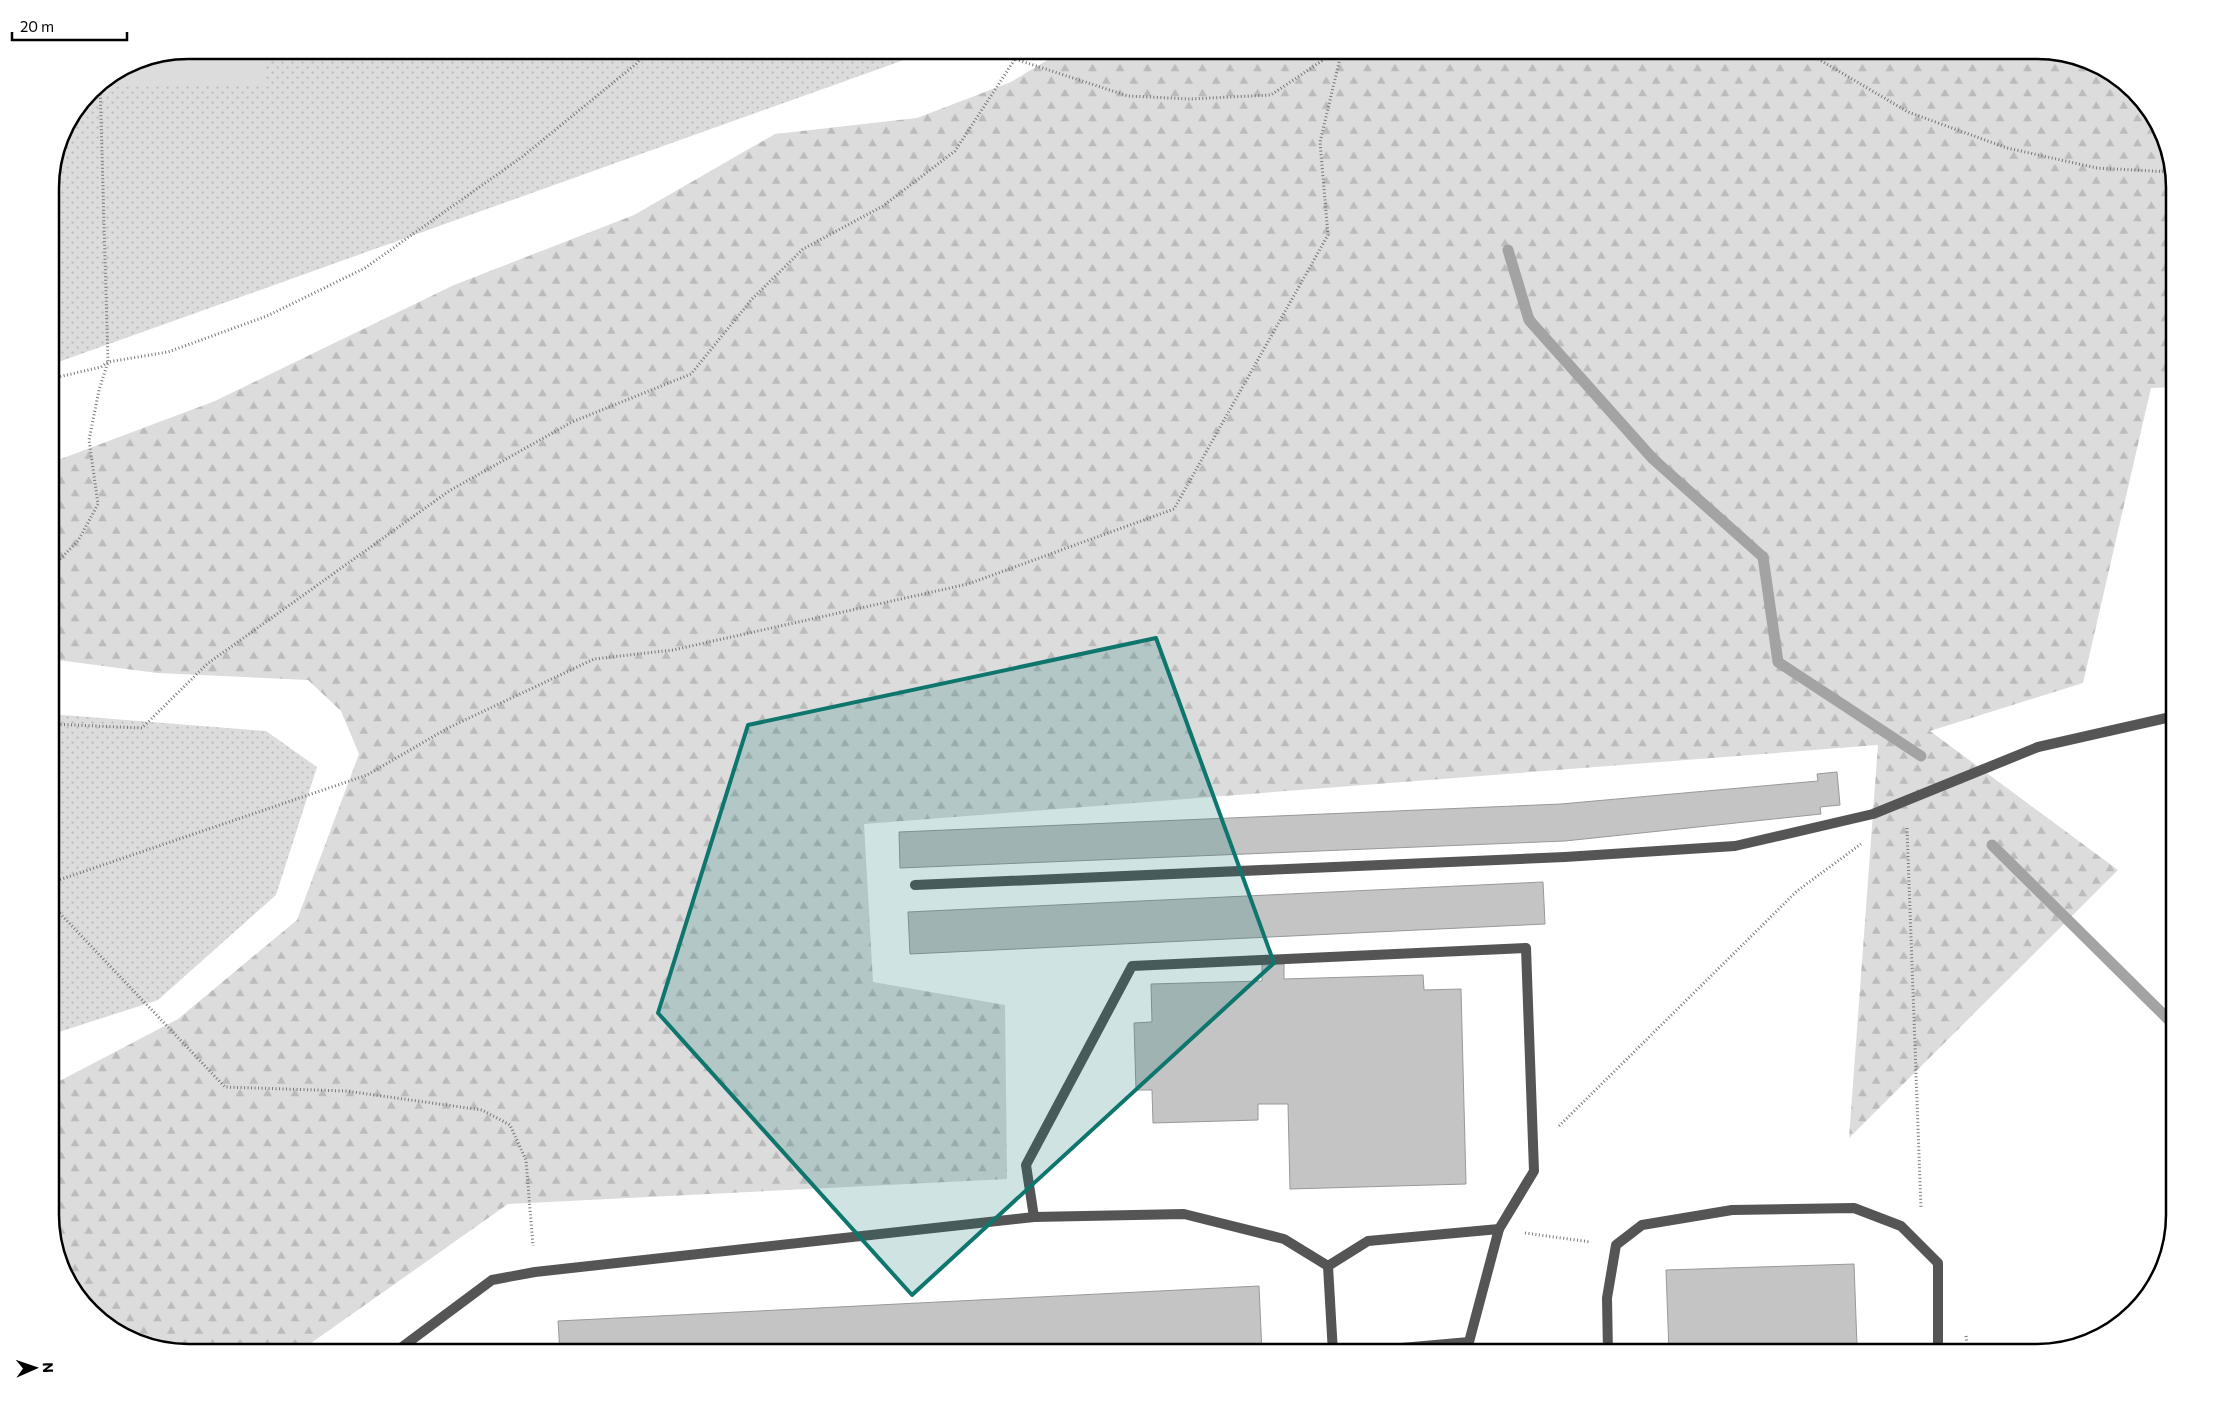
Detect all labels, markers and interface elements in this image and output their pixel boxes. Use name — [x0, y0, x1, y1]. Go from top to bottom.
scale bar — [12, 10, 128, 42]
text: 20 m — [20, 17, 54, 35]
north arrow — [10, 1343, 60, 1393]
text: N — [40, 1362, 57, 1373]

